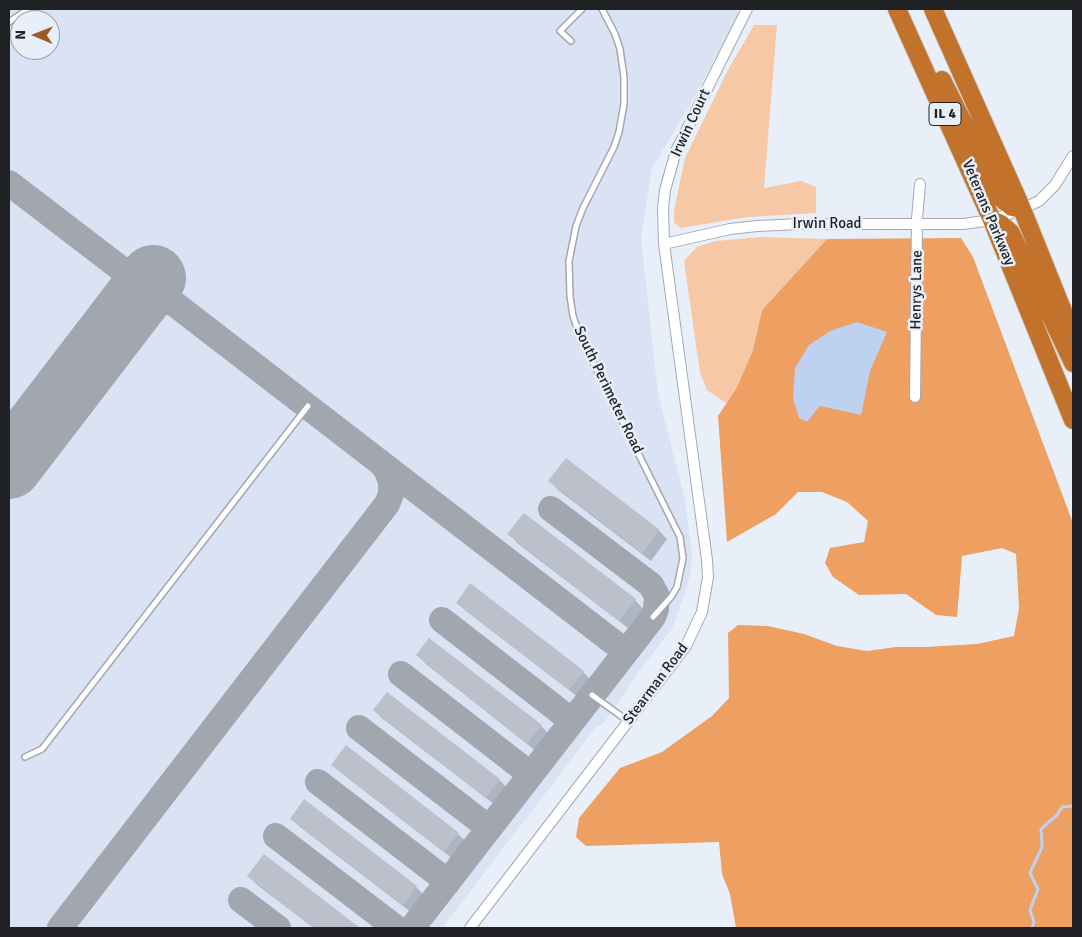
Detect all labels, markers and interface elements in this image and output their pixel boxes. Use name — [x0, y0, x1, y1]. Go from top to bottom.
north arrow — [10, 10, 60, 60]
text: N — [12, 30, 29, 40]
street label: Irwin Court — [667, 86, 715, 160]
road number: IL 4 — [929, 102, 961, 126]
street label: Veterans Parkway — [958, 157, 1018, 269]
street label: Irwin Road — [793, 215, 861, 233]
street label: Henrys Lane — [907, 250, 927, 330]
street label: South Perimeter Road — [569, 323, 647, 457]
street label: Stearman Road — [620, 640, 692, 728]

